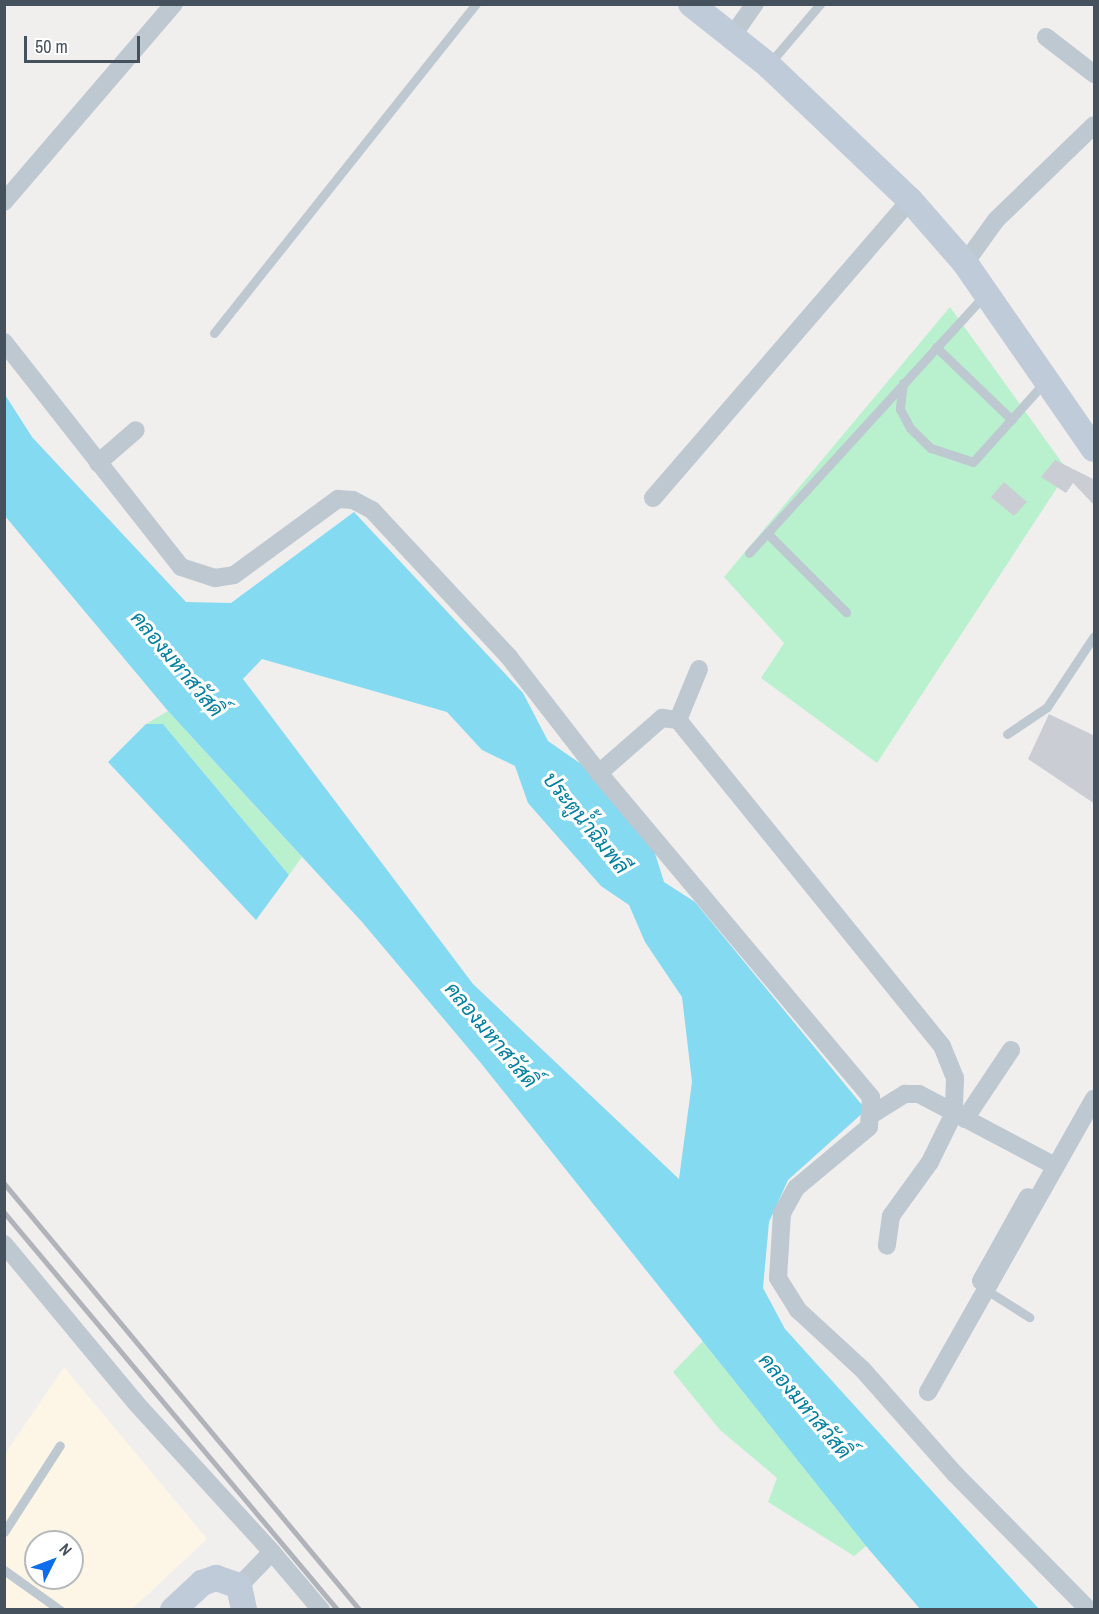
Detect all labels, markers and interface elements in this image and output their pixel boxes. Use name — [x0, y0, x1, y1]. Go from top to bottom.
scale bar — [27, 24, 142, 62]
text: 50 m — [35, 34, 68, 59]
water label: คลองมหาสวัสดิ์ — [125, 606, 229, 722]
water label: ประตูน้ำฉิมพลี — [537, 767, 635, 879]
water label: คลองมหาสวัสดิ์ — [439, 977, 543, 1093]
water label: คลองมหาสวัสดิ์ — [753, 1348, 857, 1464]
north arrow — [24, 1530, 84, 1590]
text: N — [55, 1538, 77, 1560]

